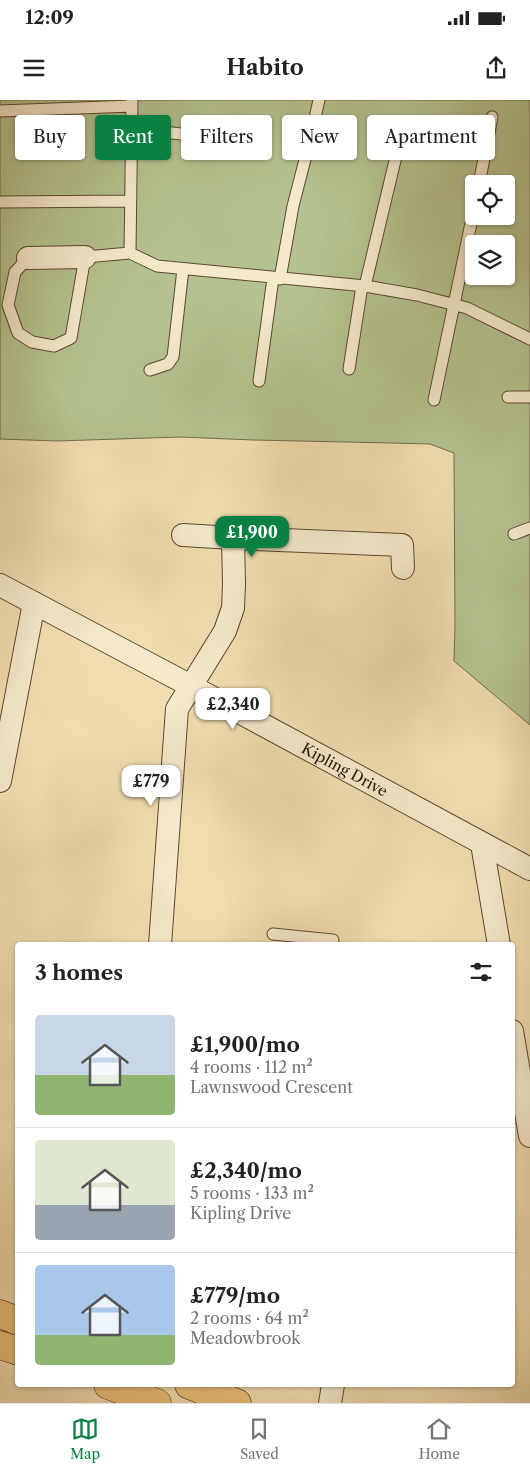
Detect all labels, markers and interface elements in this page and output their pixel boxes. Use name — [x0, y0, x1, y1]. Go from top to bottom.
text: 12:09 — [25, 6, 74, 29]
icon: menu — [20, 54, 48, 82]
text: Habito — [226, 54, 304, 81]
icon: share — [482, 54, 510, 82]
chip: Buy — [15, 115, 85, 160]
chip: Rent — [95, 115, 171, 160]
chip: Filters — [181, 115, 272, 160]
chip: New — [282, 115, 357, 160]
chip: Apartment — [367, 115, 495, 160]
map controls — [465, 175, 515, 285]
button: locate — [465, 175, 515, 225]
button: layers — [465, 235, 515, 285]
pin: £1,900 — [211, 516, 293, 558]
text: £1,900 — [226, 522, 278, 542]
pin: £2,340 — [192, 688, 274, 730]
text: £2,340 — [206, 694, 260, 714]
street label: Kipling Drive — [299, 738, 391, 800]
pin: £779 — [121, 764, 181, 807]
text: £779 — [133, 771, 170, 791]
icon: filters — [467, 958, 495, 986]
text: 3 homes — [35, 960, 123, 985]
text: £1,900/mo — [190, 1032, 300, 1057]
icon: home — [75, 1035, 135, 1095]
text: 4 rooms · 112 m² — [190, 1057, 313, 1077]
text: Lawnswood Crescent — [190, 1077, 353, 1097]
text: £2,340/mo — [190, 1158, 302, 1183]
icon: home — [75, 1160, 135, 1220]
text: 5 rooms · 133 m² — [190, 1183, 314, 1203]
text: Kipling Drive — [190, 1203, 291, 1223]
text: £779/mo — [190, 1283, 280, 1308]
icon: home — [75, 1285, 135, 1345]
text: 2 rooms · 64 m² — [190, 1308, 309, 1328]
text: Meadowbrook — [190, 1328, 301, 1348]
tab: Map — [70, 1415, 100, 1463]
tab: Saved — [240, 1415, 279, 1463]
tab: Home — [419, 1415, 460, 1463]

